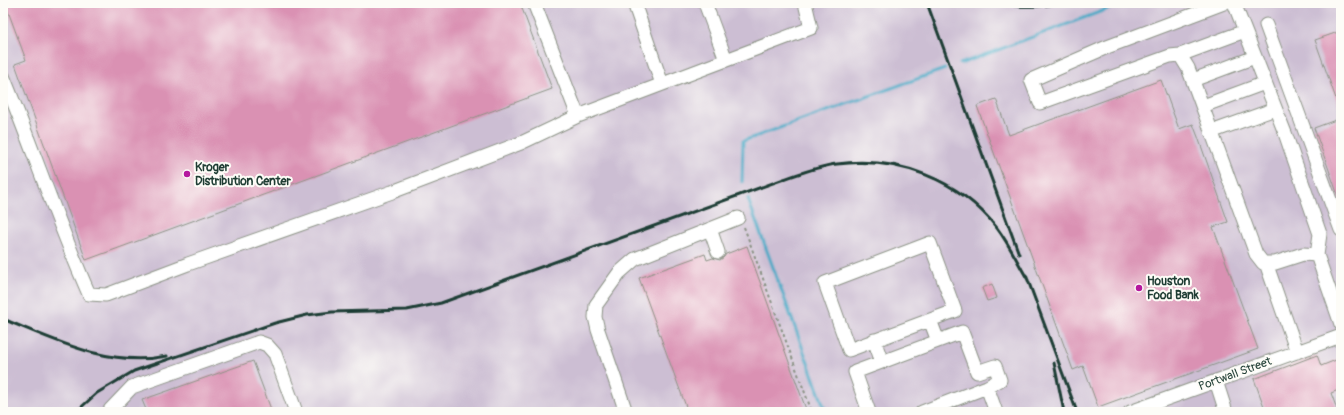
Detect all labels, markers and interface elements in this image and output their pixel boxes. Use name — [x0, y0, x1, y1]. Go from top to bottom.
place label: Kroger Distribution Center — [195, 160, 291, 189]
marker: Kroger Distribution Center — [182, 169, 192, 179]
place label: Houston Food Bank — [1147, 274, 1200, 303]
marker: Houston Food Bank — [1134, 283, 1144, 293]
street label: Portwall Street — [1196, 354, 1274, 394]

